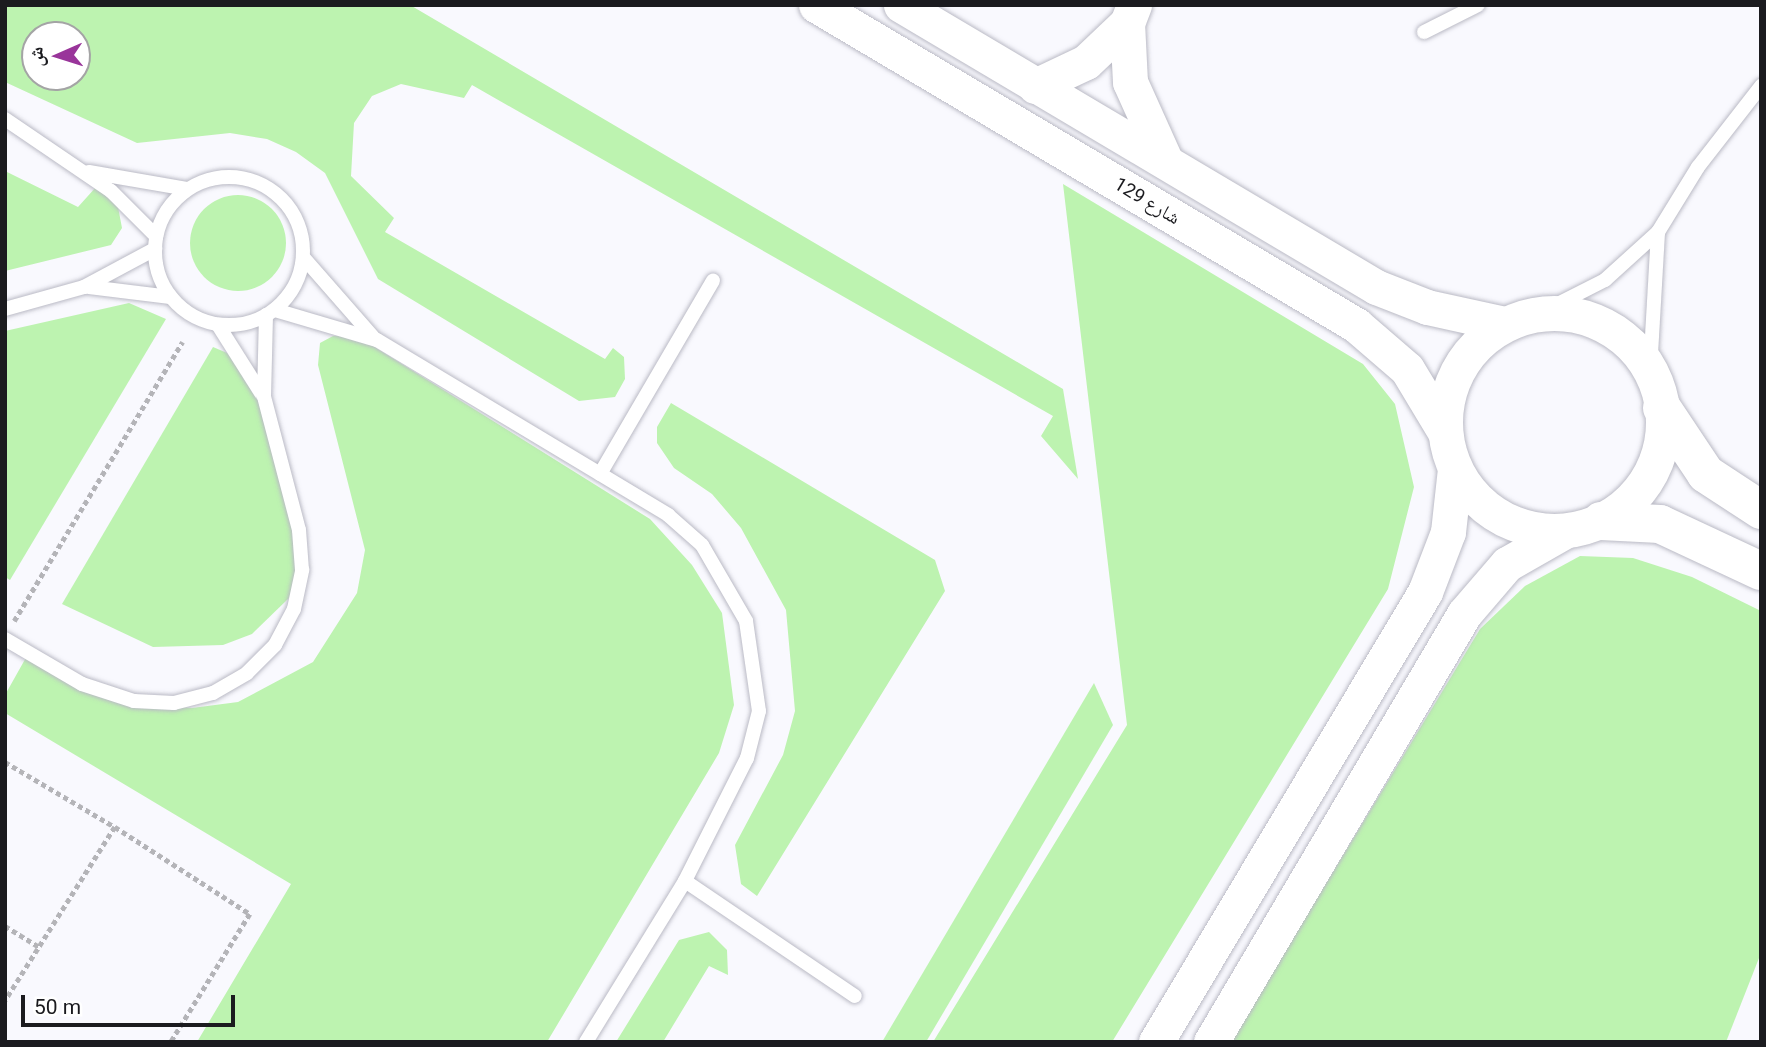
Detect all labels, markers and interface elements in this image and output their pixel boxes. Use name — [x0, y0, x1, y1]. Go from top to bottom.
north arrow — [21, 21, 91, 91]
text: ش — [25, 46, 49, 68]
street label: شارع 129 — [1110, 172, 1184, 230]
scale bar — [24, 981, 238, 1025]
text: 50 m — [34, 995, 81, 1019]

